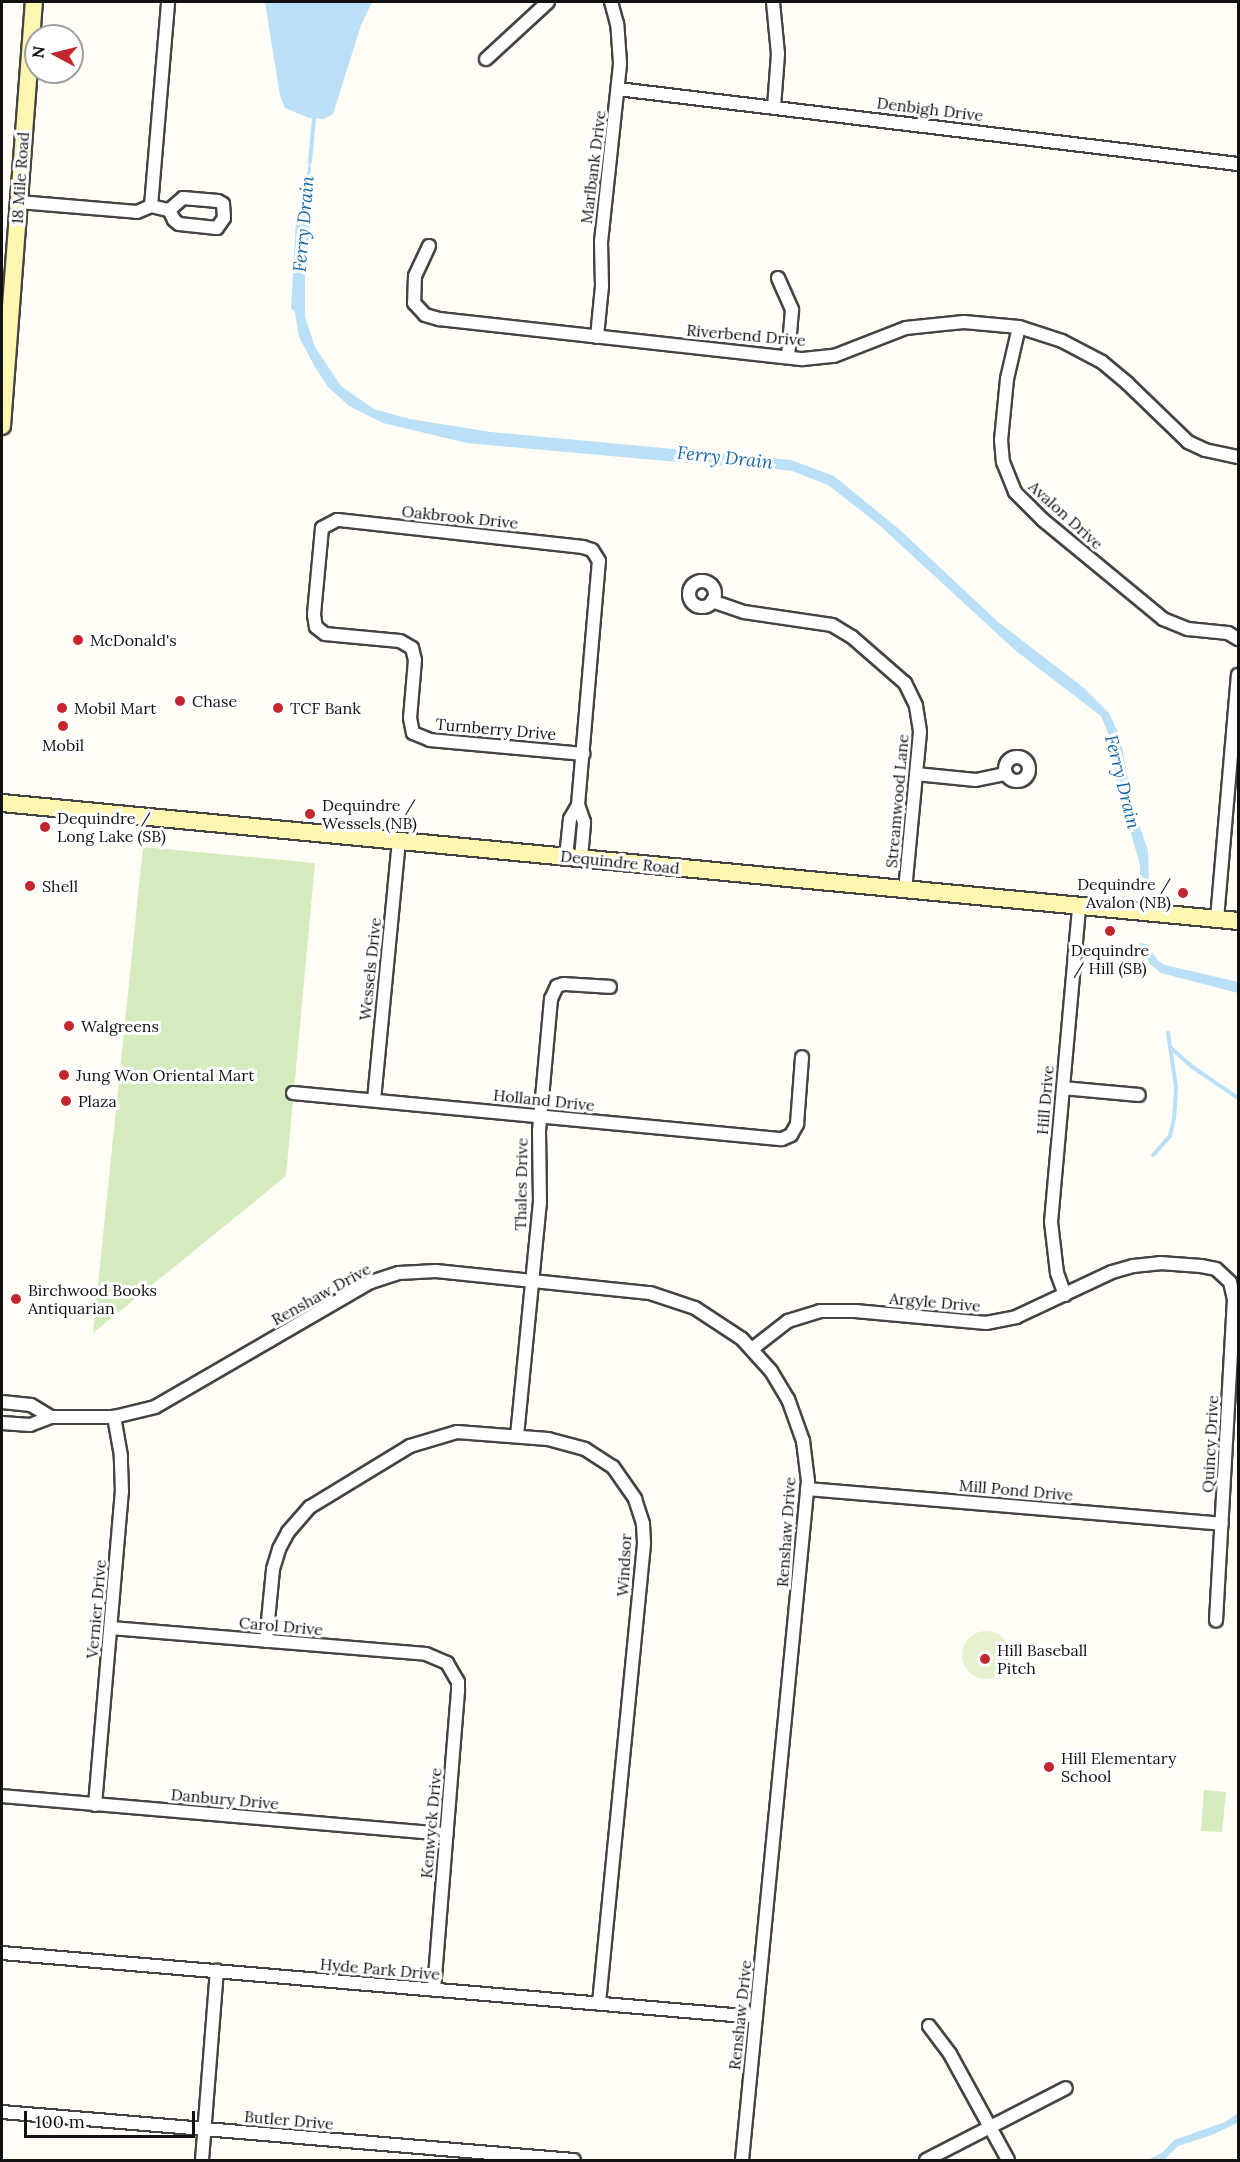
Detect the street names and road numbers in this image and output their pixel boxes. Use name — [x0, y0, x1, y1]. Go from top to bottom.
street label: Denbigh Drive — [876, 93, 984, 125]
street label: Marlbank Drive — [577, 109, 609, 225]
street label: 18 Mile Road — [7, 131, 33, 225]
street label: Riverbend Drive — [686, 320, 806, 350]
street label: Avalon Drive — [1025, 477, 1107, 553]
street label: Oakbrook Drive — [401, 501, 519, 533]
street label: Turnberry Drive — [435, 714, 557, 744]
street label: Streamwood Lane — [882, 733, 912, 869]
street label: Dequindre Road — [559, 846, 681, 878]
street label: Wessels Drive — [355, 917, 385, 1021]
street label: Hill Drive — [1032, 1064, 1058, 1136]
street label: Holland Drive — [492, 1085, 596, 1115]
street label: Thales Drive — [511, 1137, 531, 1231]
street label: Renshaw Drive — [268, 1259, 374, 1329]
street label: Argyle Drive — [889, 1288, 981, 1316]
street label: Quincy Drive — [1198, 1395, 1222, 1493]
street label: Mill Pond Drive — [958, 1475, 1074, 1505]
street label: Renshaw Drive — [773, 1476, 799, 1588]
street label: Windsor — [613, 1533, 635, 1597]
street label: Vernier Drive — [82, 1559, 110, 1659]
street label: Carol Drive — [238, 1613, 324, 1639]
street label: Kenwyck Drive — [417, 1767, 445, 1879]
street label: Danbury Drive — [170, 1785, 280, 1813]
street label: Hyde Park Drive — [319, 1954, 441, 1984]
street label: Renshaw Drive — [725, 1959, 755, 2071]
street label: Butler Drive — [243, 2107, 335, 2133]

